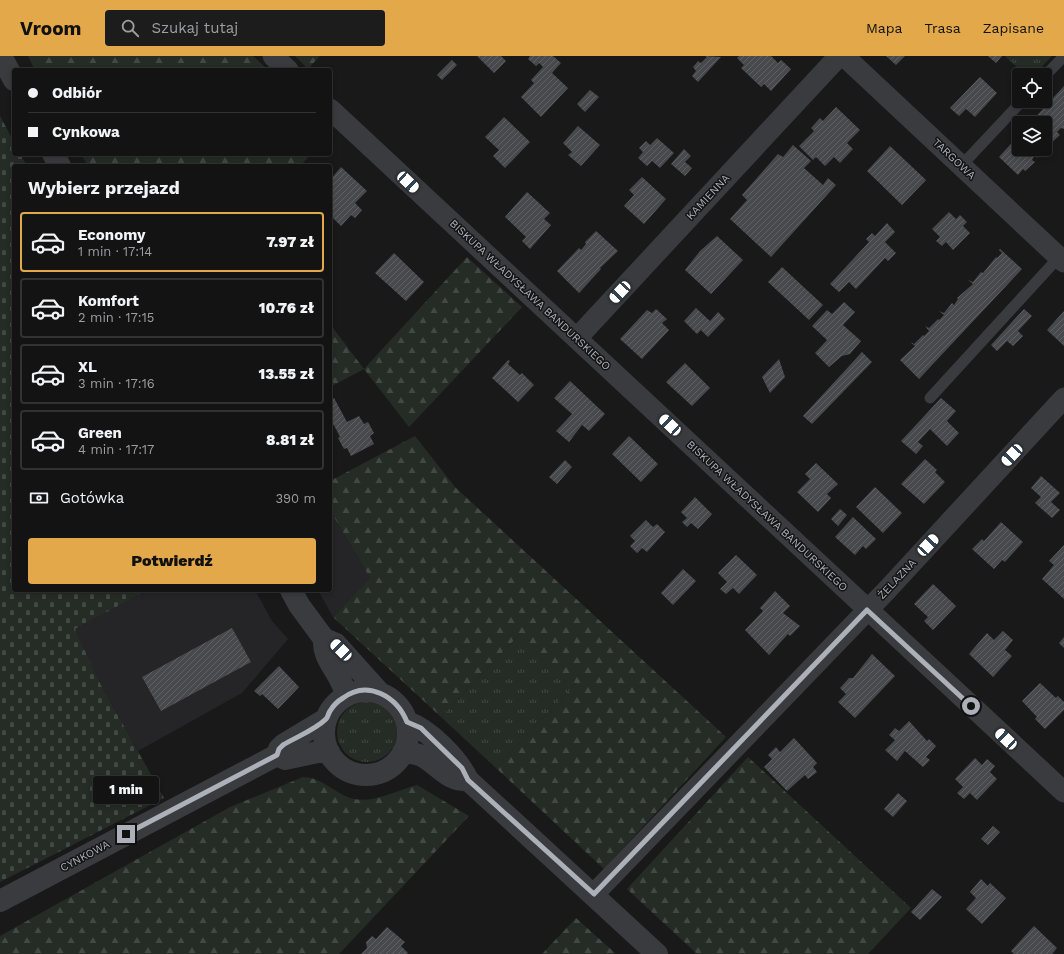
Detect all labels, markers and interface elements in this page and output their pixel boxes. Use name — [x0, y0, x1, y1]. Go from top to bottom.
search box — [105, 10, 385, 46]
text: Vroom — [20, 17, 81, 40]
icon: search — [119, 17, 141, 39]
text: Szukaj tutaj — [151, 19, 238, 37]
text: Mapa — [866, 20, 902, 36]
text: Trasa — [924, 20, 961, 36]
text: Zapisane — [983, 20, 1044, 36]
map controls — [1012, 68, 1052, 156]
button: locate — [1012, 68, 1052, 108]
text: Odbiór — [52, 84, 102, 102]
button: layers — [1012, 116, 1052, 156]
text: Cynkowa — [52, 123, 120, 141]
street label: TARGOWA — [930, 136, 978, 182]
car — [395, 169, 421, 195]
street label: KAMIENNA — [684, 172, 732, 222]
text: Wybierz przejazd — [28, 177, 180, 198]
street label: BISKUPA WŁADYSŁAWA BANDURSKIEGO — [447, 217, 613, 373]
icon: car — [30, 224, 66, 260]
text: Economy — [78, 226, 145, 244]
text: 7.97 zł — [266, 233, 314, 251]
text: 1 min · 17:14 — [78, 244, 152, 259]
car — [607, 279, 633, 305]
icon: car — [30, 290, 66, 326]
text: Komfort — [78, 292, 139, 310]
text: 10.76 zł — [259, 299, 314, 317]
text: 2 min · 17:15 — [78, 310, 154, 325]
icon: car — [30, 356, 66, 392]
text: XL — [78, 358, 97, 376]
text: 13.55 zł — [258, 365, 314, 383]
text: 3 min · 17:16 — [78, 376, 155, 391]
car — [657, 412, 683, 438]
icon: car — [30, 422, 66, 458]
text: Green — [78, 424, 122, 442]
text: 8.81 zł — [266, 431, 314, 449]
street label: BISKUPA WŁADYSŁAWA BANDURSKIEGO — [684, 438, 850, 594]
text: 4 min · 17:17 — [78, 442, 154, 457]
car — [999, 442, 1025, 468]
icon: cash — [28, 487, 50, 509]
text: Gotówka — [60, 489, 124, 507]
text: 390 m — [275, 491, 316, 506]
car — [915, 532, 941, 558]
button: Potwierdź — [28, 538, 316, 584]
street label: ŻELAZNA — [874, 556, 919, 602]
car — [328, 637, 354, 663]
route start — [962, 697, 980, 715]
car — [993, 726, 1019, 752]
callout: 1 min — [93, 776, 159, 804]
text: 1 min — [109, 782, 143, 797]
route end — [117, 825, 135, 843]
street label: CYNKOWA — [58, 838, 112, 874]

